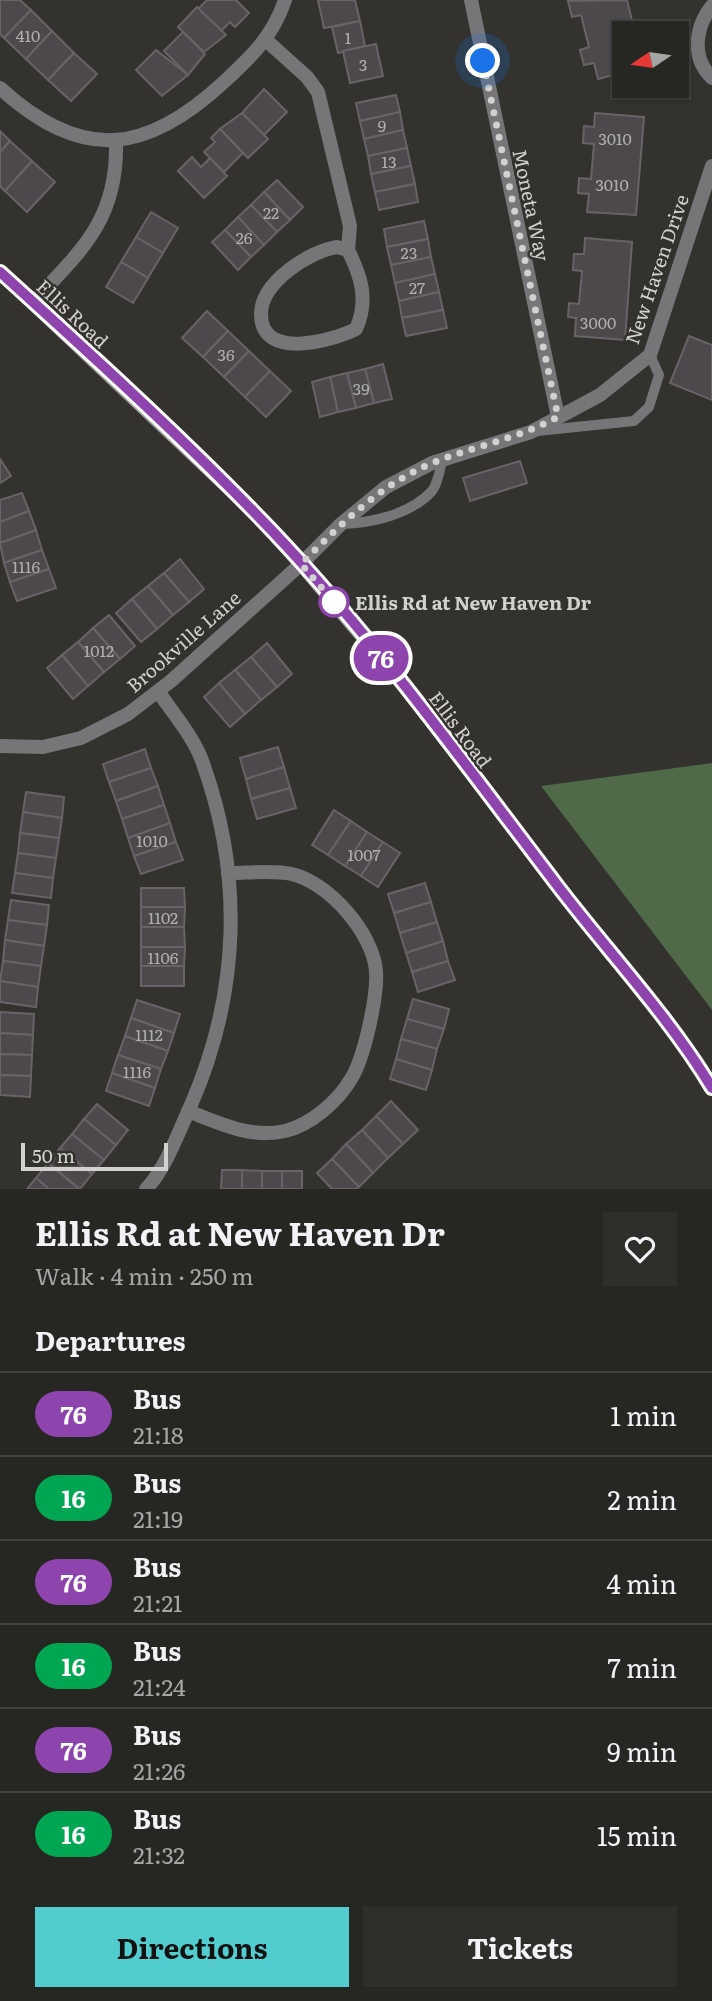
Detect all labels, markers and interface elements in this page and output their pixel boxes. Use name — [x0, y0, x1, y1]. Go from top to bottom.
north arrow — [612, 21, 690, 98]
map controls — [612, 21, 689, 98]
house number: 410 — [16, 23, 40, 47]
house number: 1 — [345, 25, 352, 49]
your location — [465, 43, 500, 78]
house number: 3 — [359, 52, 367, 76]
house number: 9 — [378, 113, 386, 137]
house number: 3010 — [598, 126, 632, 150]
street label: Moneta Way — [506, 146, 558, 264]
house number: 13 — [381, 149, 397, 173]
house number: 3010 — [595, 172, 629, 196]
street label: New Haven Drive — [617, 190, 695, 348]
house number: 22 — [263, 200, 279, 224]
house number: 26 — [236, 225, 253, 249]
house number: 23 — [401, 240, 417, 264]
street label: Ellis Road — [31, 272, 116, 354]
house number: 27 — [409, 275, 425, 299]
house number: 3000 — [580, 310, 616, 334]
house number: 36 — [217, 342, 235, 366]
house number: 39 — [352, 376, 370, 400]
house number: 1116 — [12, 554, 40, 578]
street label: Brookville Lane — [120, 583, 246, 698]
marker: Ellis Rd at New Haven Dr — [319, 587, 349, 617]
place label: Ellis Rd at New Haven Dr — [355, 588, 592, 616]
line badge: 76 — [350, 635, 412, 681]
house number: 1012 — [84, 638, 114, 662]
text: 76 — [368, 640, 394, 675]
street label: Ellis Road — [423, 685, 499, 773]
house number: 1010 — [136, 828, 168, 852]
house number: 1007 — [347, 842, 381, 866]
house number: 1102 — [148, 905, 178, 929]
house number: 1106 — [148, 945, 179, 969]
house number: 1112 — [135, 1022, 163, 1046]
house number: 1116 — [123, 1059, 151, 1083]
scale bar — [21, 1140, 168, 1172]
text: 50 m — [32, 1141, 75, 1169]
text: Ellis Rd at New Haven Dr — [35, 1207, 445, 1256]
button: heart — [603, 1212, 677, 1286]
text: Walk · 4 min · 250 m — [35, 1258, 254, 1292]
text: Departures — [35, 1320, 186, 1359]
text: Bus — [133, 1378, 181, 1417]
text: 1 min — [610, 1395, 677, 1434]
text: 76 — [60, 1396, 87, 1431]
text: 21:18 — [133, 1417, 184, 1451]
text: Bus — [133, 1462, 181, 1501]
text: 2 min — [608, 1479, 677, 1518]
text: 16 — [62, 1480, 85, 1515]
text: 21:19 — [133, 1501, 183, 1535]
text: Bus — [133, 1546, 181, 1585]
text: 4 min — [606, 1563, 677, 1602]
text: 76 — [60, 1564, 87, 1599]
text: 21:21 — [133, 1585, 182, 1619]
text: Bus — [133, 1630, 181, 1669]
text: 7 min — [608, 1647, 677, 1686]
text: 16 — [62, 1648, 85, 1683]
text: 21:24 — [133, 1669, 186, 1703]
text: Bus — [133, 1714, 181, 1753]
text: 9 min — [607, 1731, 677, 1770]
text: 76 — [60, 1732, 87, 1767]
text: 21:26 — [133, 1753, 185, 1787]
text: Bus — [133, 1798, 181, 1837]
text: 15 min — [597, 1815, 677, 1854]
text: 16 — [62, 1816, 85, 1851]
text: 21:32 — [133, 1837, 185, 1871]
button: Directions — [35, 1907, 349, 1987]
button: Tickets — [363, 1907, 677, 1987]

